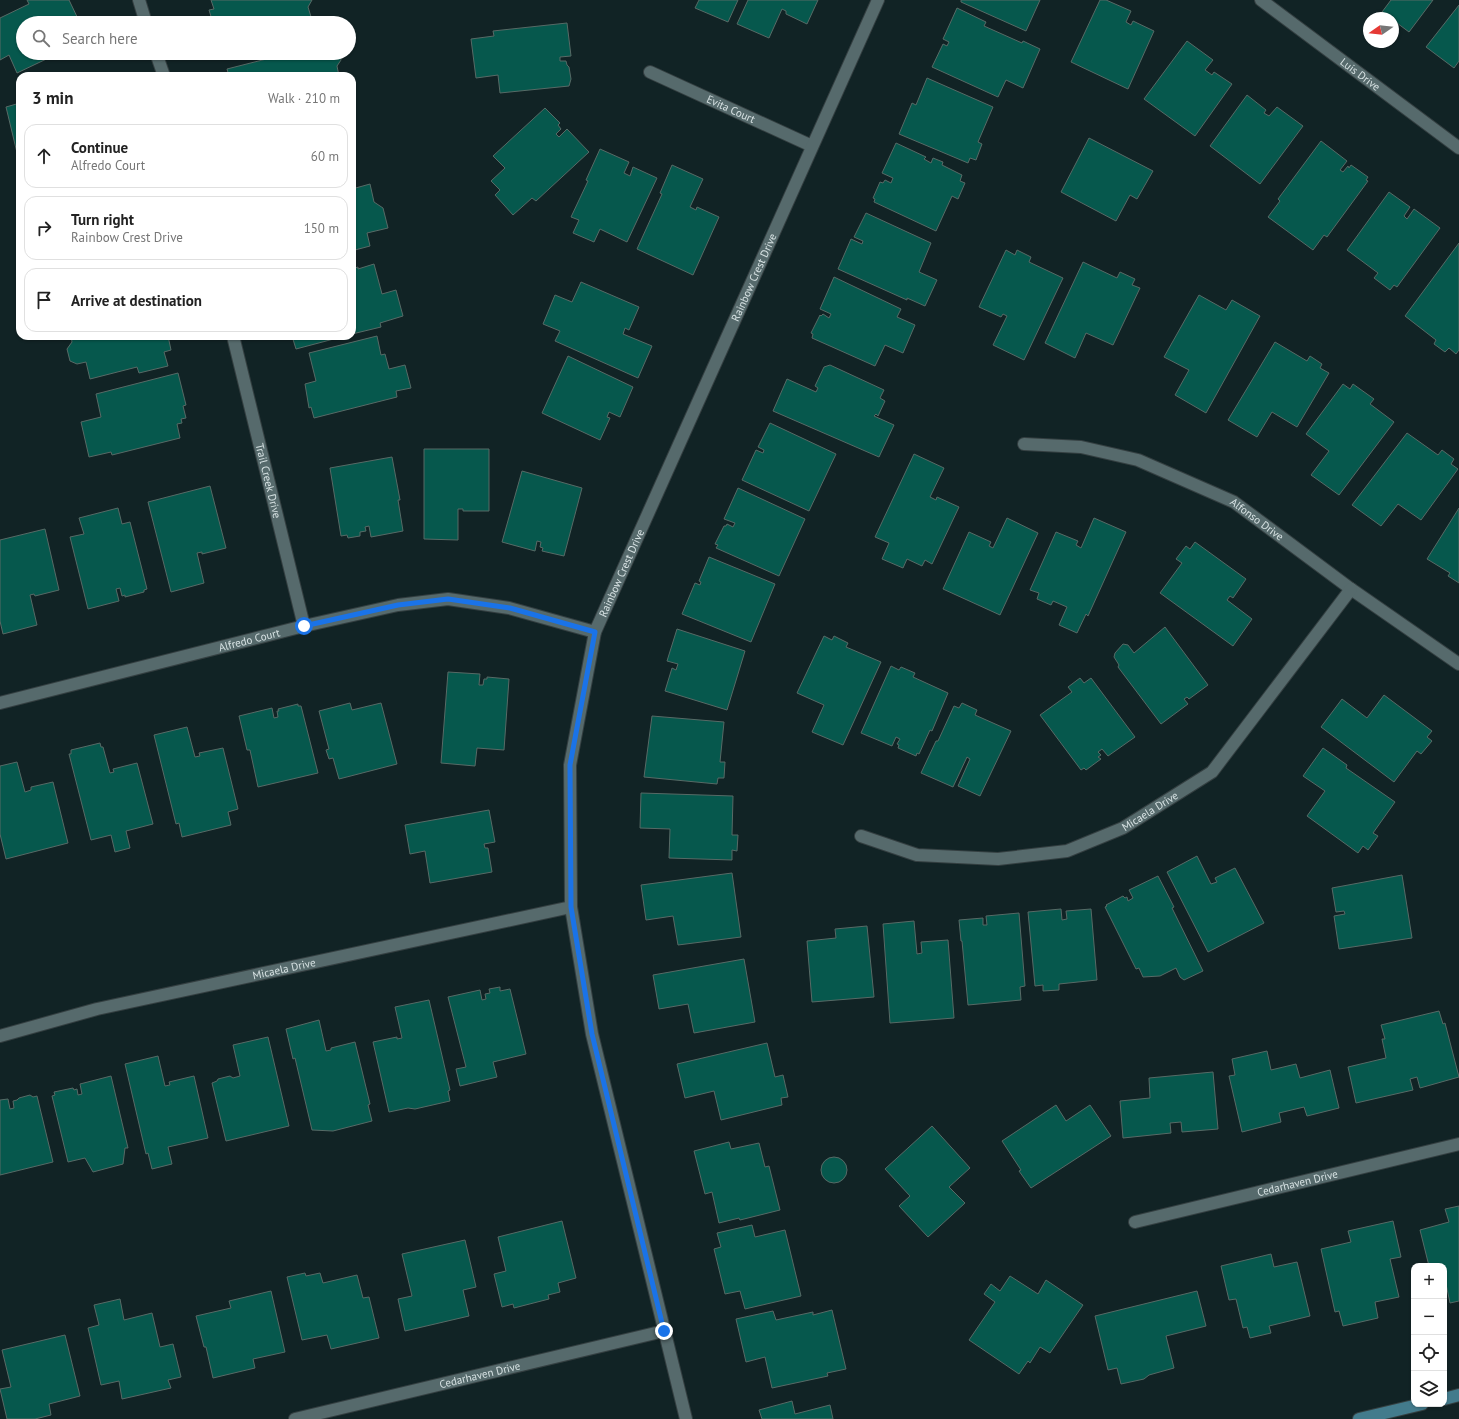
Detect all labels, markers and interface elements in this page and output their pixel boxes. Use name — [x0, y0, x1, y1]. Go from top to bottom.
north arrow — [1363, 12, 1399, 48]
search box — [16, 16, 356, 60]
icon: search — [30, 27, 52, 49]
text: Search here — [62, 29, 138, 48]
street label: Luis Drive — [1337, 55, 1384, 94]
text: 3 min — [32, 87, 73, 109]
text: Walk · 210 m — [268, 90, 340, 107]
street label: Evita Court — [704, 92, 758, 126]
text: Continue — [71, 138, 128, 157]
icon: ahead — [33, 145, 55, 167]
text: 60 m — [311, 148, 339, 165]
text: Alfredo Court — [71, 157, 145, 174]
text: Turn right — [71, 210, 134, 229]
icon: right — [33, 217, 55, 239]
text: 150 m — [304, 220, 339, 237]
text: Rainbow Crest Drive — [71, 229, 183, 246]
street label: Rainbow Crest Drive — [728, 231, 780, 323]
icon: arrive — [33, 289, 55, 311]
text: Arrive at destination — [71, 291, 202, 310]
street label: Trail Creek Drive — [253, 442, 284, 520]
street label: Alfonso Drive — [1227, 495, 1287, 544]
street label: Rainbow Crest Drive — [596, 526, 647, 619]
route start — [295, 617, 313, 635]
street label: Alfredo Court — [217, 625, 282, 654]
street label: Micaela Drive — [1119, 788, 1181, 834]
street label: Micaela Drive — [251, 955, 317, 982]
street label: Cedarhaven Drive — [1256, 1166, 1340, 1199]
map controls — [1411, 1263, 1447, 1407]
button: + — [1411, 1263, 1447, 1299]
button: − — [1411, 1299, 1447, 1335]
route end — [655, 1322, 673, 1340]
button: locate — [1411, 1335, 1447, 1371]
street label: Cedarhaven Drive — [438, 1358, 522, 1391]
button: layers — [1411, 1371, 1447, 1407]

